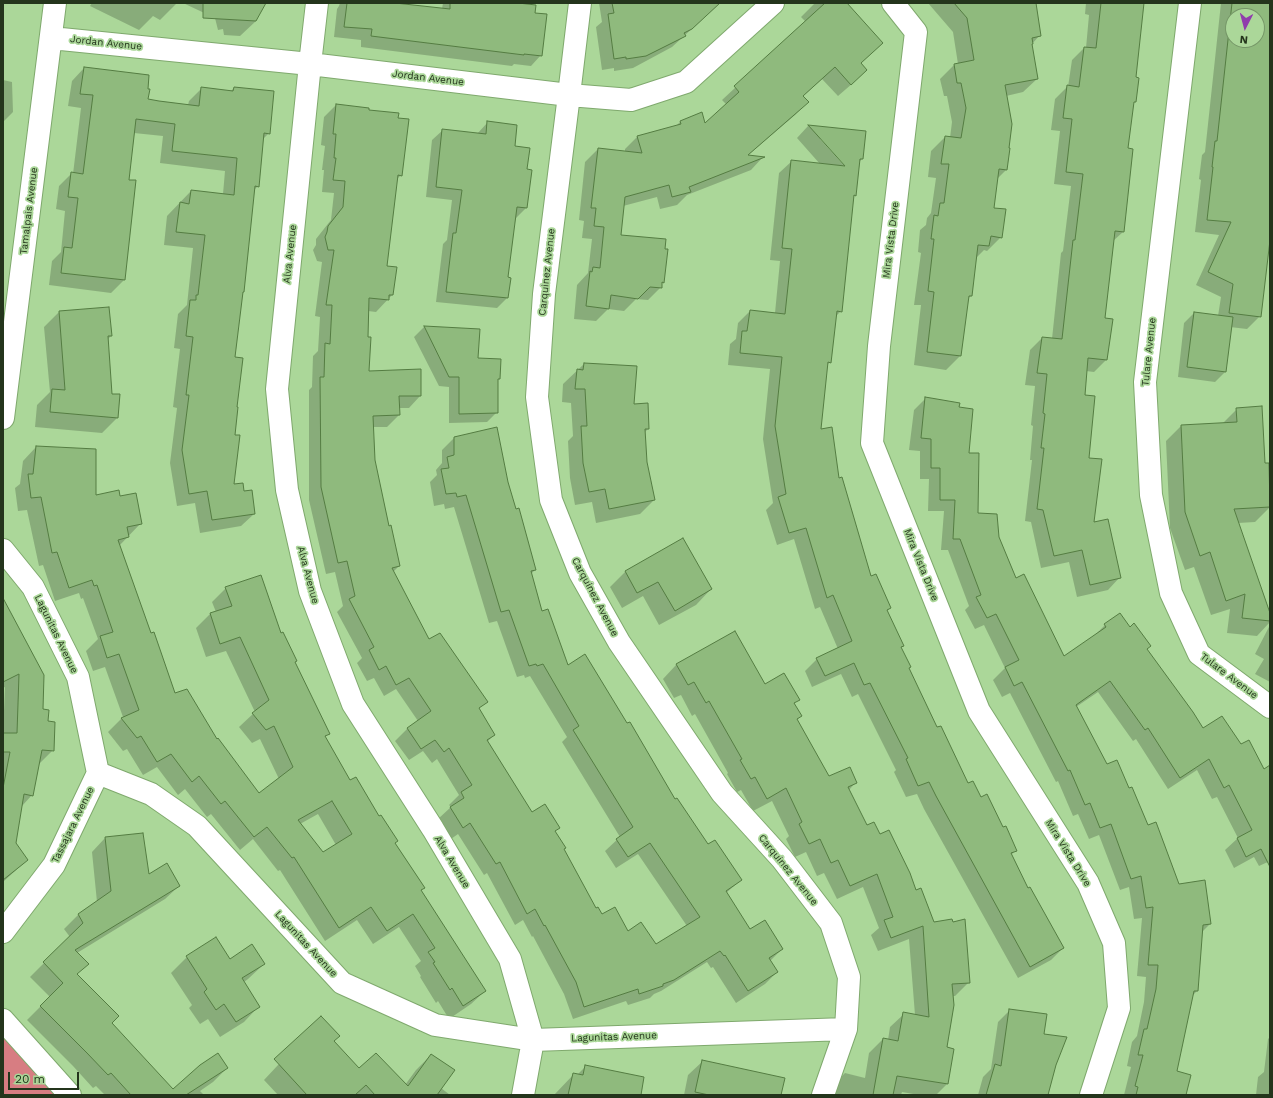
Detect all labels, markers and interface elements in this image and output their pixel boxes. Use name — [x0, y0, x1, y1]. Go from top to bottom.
north arrow — [1225, 8, 1265, 48]
street label: Jordan Avenue — [69, 33, 143, 53]
text: N — [1239, 33, 1249, 46]
street label: Jordan Avenue — [391, 68, 465, 88]
street label: Tamalpais Avenue — [18, 167, 40, 255]
street label: Mira Vista Drive — [880, 201, 902, 279]
street label: Alva Avenue — [281, 224, 299, 284]
street label: Carquinez Avenue — [536, 228, 558, 316]
street label: Tulare Avenue — [1139, 317, 1159, 387]
street label: Mira Vista Drive — [901, 527, 941, 603]
street label: Alva Avenue — [295, 545, 321, 605]
street label: Carquinez Avenue — [569, 556, 621, 638]
street label: Lagunitas Avenue — [32, 593, 80, 675]
street label: Tulare Avenue — [1198, 651, 1260, 701]
street label: Tassajara Avenue — [49, 785, 97, 865]
street label: Mira Vista Drive — [1043, 817, 1093, 889]
street label: Carquinez Avenue — [756, 832, 820, 908]
street label: Alva Avenue — [432, 834, 472, 890]
street label: Lagunitas Avenue — [272, 909, 340, 979]
street label: Lagunitas Avenue — [571, 1030, 657, 1044]
scale bar — [10, 1064, 81, 1090]
text: 20 m — [15, 1072, 45, 1086]

